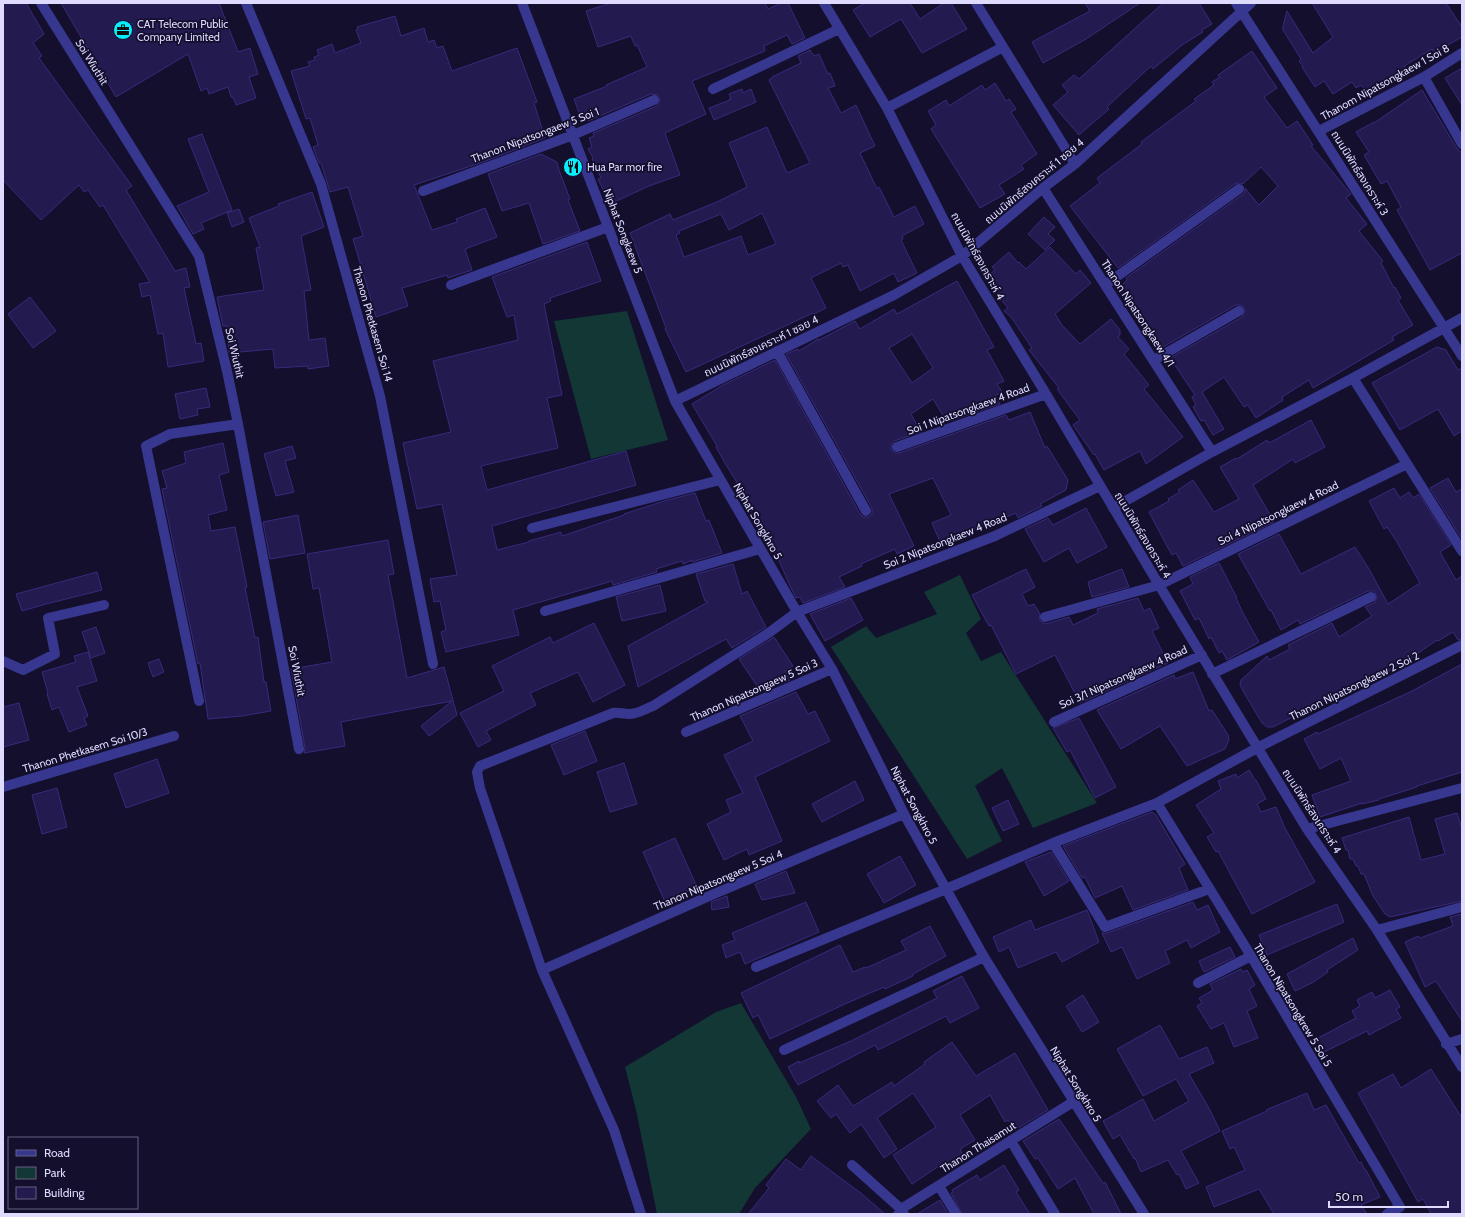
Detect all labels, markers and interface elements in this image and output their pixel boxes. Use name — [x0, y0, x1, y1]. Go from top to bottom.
place label: CAT Telecom Public Company Limited — [137, 17, 228, 44]
office icon: CAT Telecom Public Company Limited — [112, 19, 134, 41]
street label: Soi Wiuthit — [72, 36, 112, 88]
street label: Thanom Nipatsongkaew 1 Soi 8 — [1318, 41, 1452, 123]
street label: Thanon Nipatsongaew 5 Soi 1 — [469, 104, 601, 166]
street label: ถนนนิพัทธ์สงเคราะห์ 3 — [1328, 128, 1392, 218]
street label: ถนนนิพัทธ์สงเคราะห์ 1 ซอย 4 — [981, 135, 1087, 227]
restaurant icon: Hua Par mor fire — [562, 156, 584, 178]
place label: Hua Par mor fire — [587, 160, 662, 174]
street label: Niphat Songkaew 5 — [600, 187, 646, 275]
street label: ถนนนิพัทธ์สงเคราะห์ 4 — [948, 210, 1008, 303]
street label: Thanon Nipatsongkaew 4/1 — [1098, 257, 1178, 369]
street label: Thanon Phetkasem Soi 14 — [350, 265, 396, 384]
street label: ถนนนิพัทธ์สงเคราะห์ 1 ซอย 4 — [701, 312, 821, 380]
street label: Soi Wiuthit — [222, 326, 248, 380]
street label: Soi 1 Nipatsongkaew 4 Road — [905, 380, 1031, 438]
street label: Soi 4 Nipatsongkaew 4 Road — [1215, 478, 1341, 548]
street label: Niphat Songkhro 5 — [730, 480, 786, 562]
street label: ถนนนิพัทธ์สงเคราะห์ 4 — [1112, 489, 1175, 581]
street label: Soi 2 Nipatsongkaew 4 Road — [881, 510, 1009, 572]
street label: Soi 3/1 Nipatsongkaew 4 Road — [1057, 642, 1189, 712]
street label: Soi Wiuthit — [285, 644, 309, 698]
street label: Thanon Nipatsongkaew 2 Soi 2 — [1287, 648, 1421, 724]
street label: Thanon Nipatsongaew 5 Soi 3 — [688, 656, 820, 724]
street label: Thanon Phetkasem Soi 10/3 — [21, 724, 149, 776]
street label: Niphat Songkhro 5 — [888, 764, 940, 846]
street label: ถนนนิพัทธ์สงเคราะห์ 4 — [1279, 766, 1345, 856]
street label: Thanon Nipatsongaew 5 Soi 4 — [652, 846, 785, 914]
street label: Thanon Nipatsongkrew 5 Soi 5 — [1251, 941, 1335, 1069]
street label: Niphat Songkhro 5 — [1047, 1044, 1105, 1124]
street label: Thanon Thaisamut — [938, 1118, 1019, 1176]
legend — [8, 1137, 138, 1209]
text: Road — [44, 1145, 70, 1160]
text: Park — [44, 1165, 66, 1180]
scale bar — [1329, 1183, 1448, 1209]
text: Building — [44, 1185, 86, 1200]
text: 50 m — [1335, 1189, 1363, 1204]

